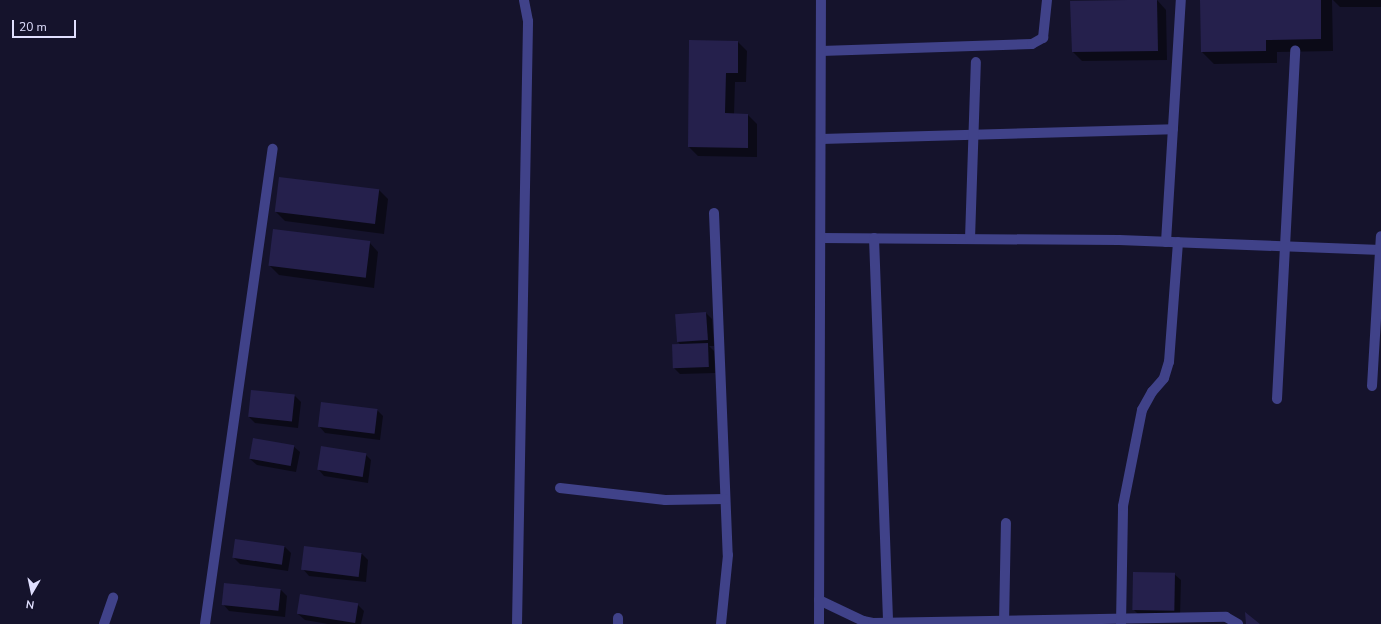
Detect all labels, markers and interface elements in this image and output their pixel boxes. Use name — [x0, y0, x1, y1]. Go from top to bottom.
scale bar — [14, 12, 78, 38]
text: 20 m — [19, 19, 47, 35]
north arrow — [12, 572, 52, 612]
text: N — [25, 596, 35, 612]

